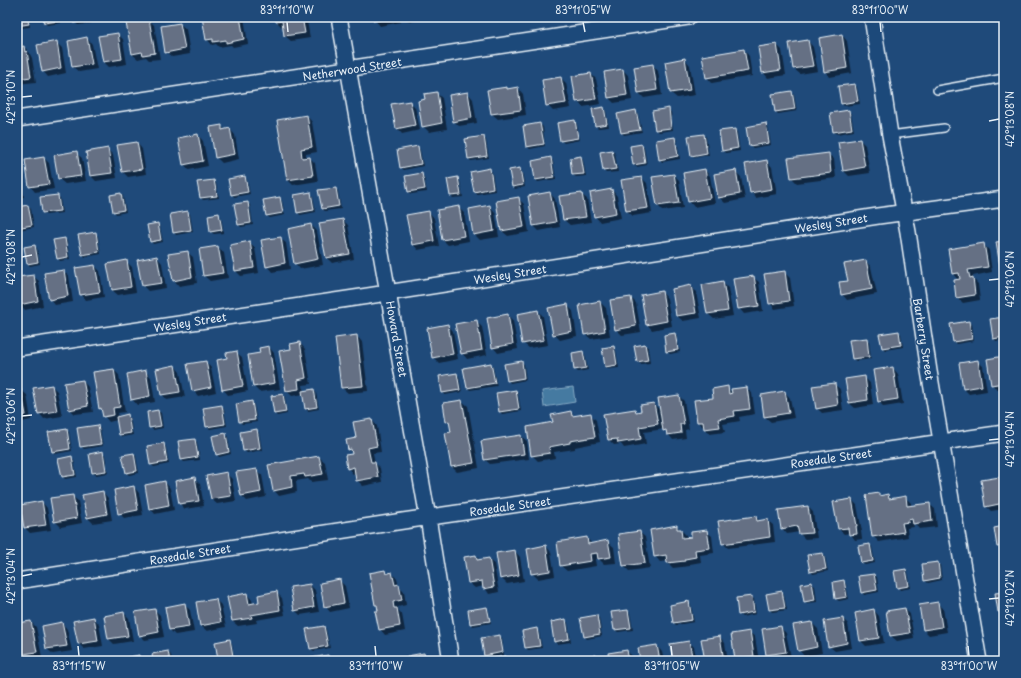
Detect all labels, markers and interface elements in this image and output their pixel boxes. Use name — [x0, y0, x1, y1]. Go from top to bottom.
text: 83°11'10"W — [260, 2, 315, 17]
text: 83°11'05"W — [555, 2, 612, 17]
text: 83°11'00"W — [852, 2, 909, 17]
street label: Netherwood Street — [301, 53, 403, 85]
text: 42°13'10"N — [3, 70, 18, 124]
text: 42°13'08"N — [1002, 91, 1017, 147]
street label: Wesley Street — [793, 209, 869, 237]
text: 42°13'08"N — [3, 229, 18, 285]
text: 42°13'06"N — [1002, 250, 1017, 307]
street label: Wesley Street — [472, 260, 548, 288]
street label: Barberry Street — [909, 297, 939, 382]
street label: Howard Street — [382, 300, 412, 379]
street label: Wesley Street — [152, 308, 228, 336]
text: 42°13'06"N — [3, 387, 18, 444]
text: 42°13'04"N — [1002, 411, 1017, 467]
street label: Rosedale Street — [789, 444, 873, 472]
street label: Rosedale Street — [468, 492, 552, 520]
street label: Rosedale Street — [148, 539, 232, 569]
text: 42°13'04"N — [3, 548, 18, 604]
text: 42°13'02"N — [1002, 570, 1017, 626]
text: 83°11'15"W — [53, 658, 106, 673]
text: 83°11'10"W — [349, 658, 404, 673]
text: 83°11'05"W — [644, 658, 701, 673]
text: 83°11'00"W — [941, 658, 998, 673]

